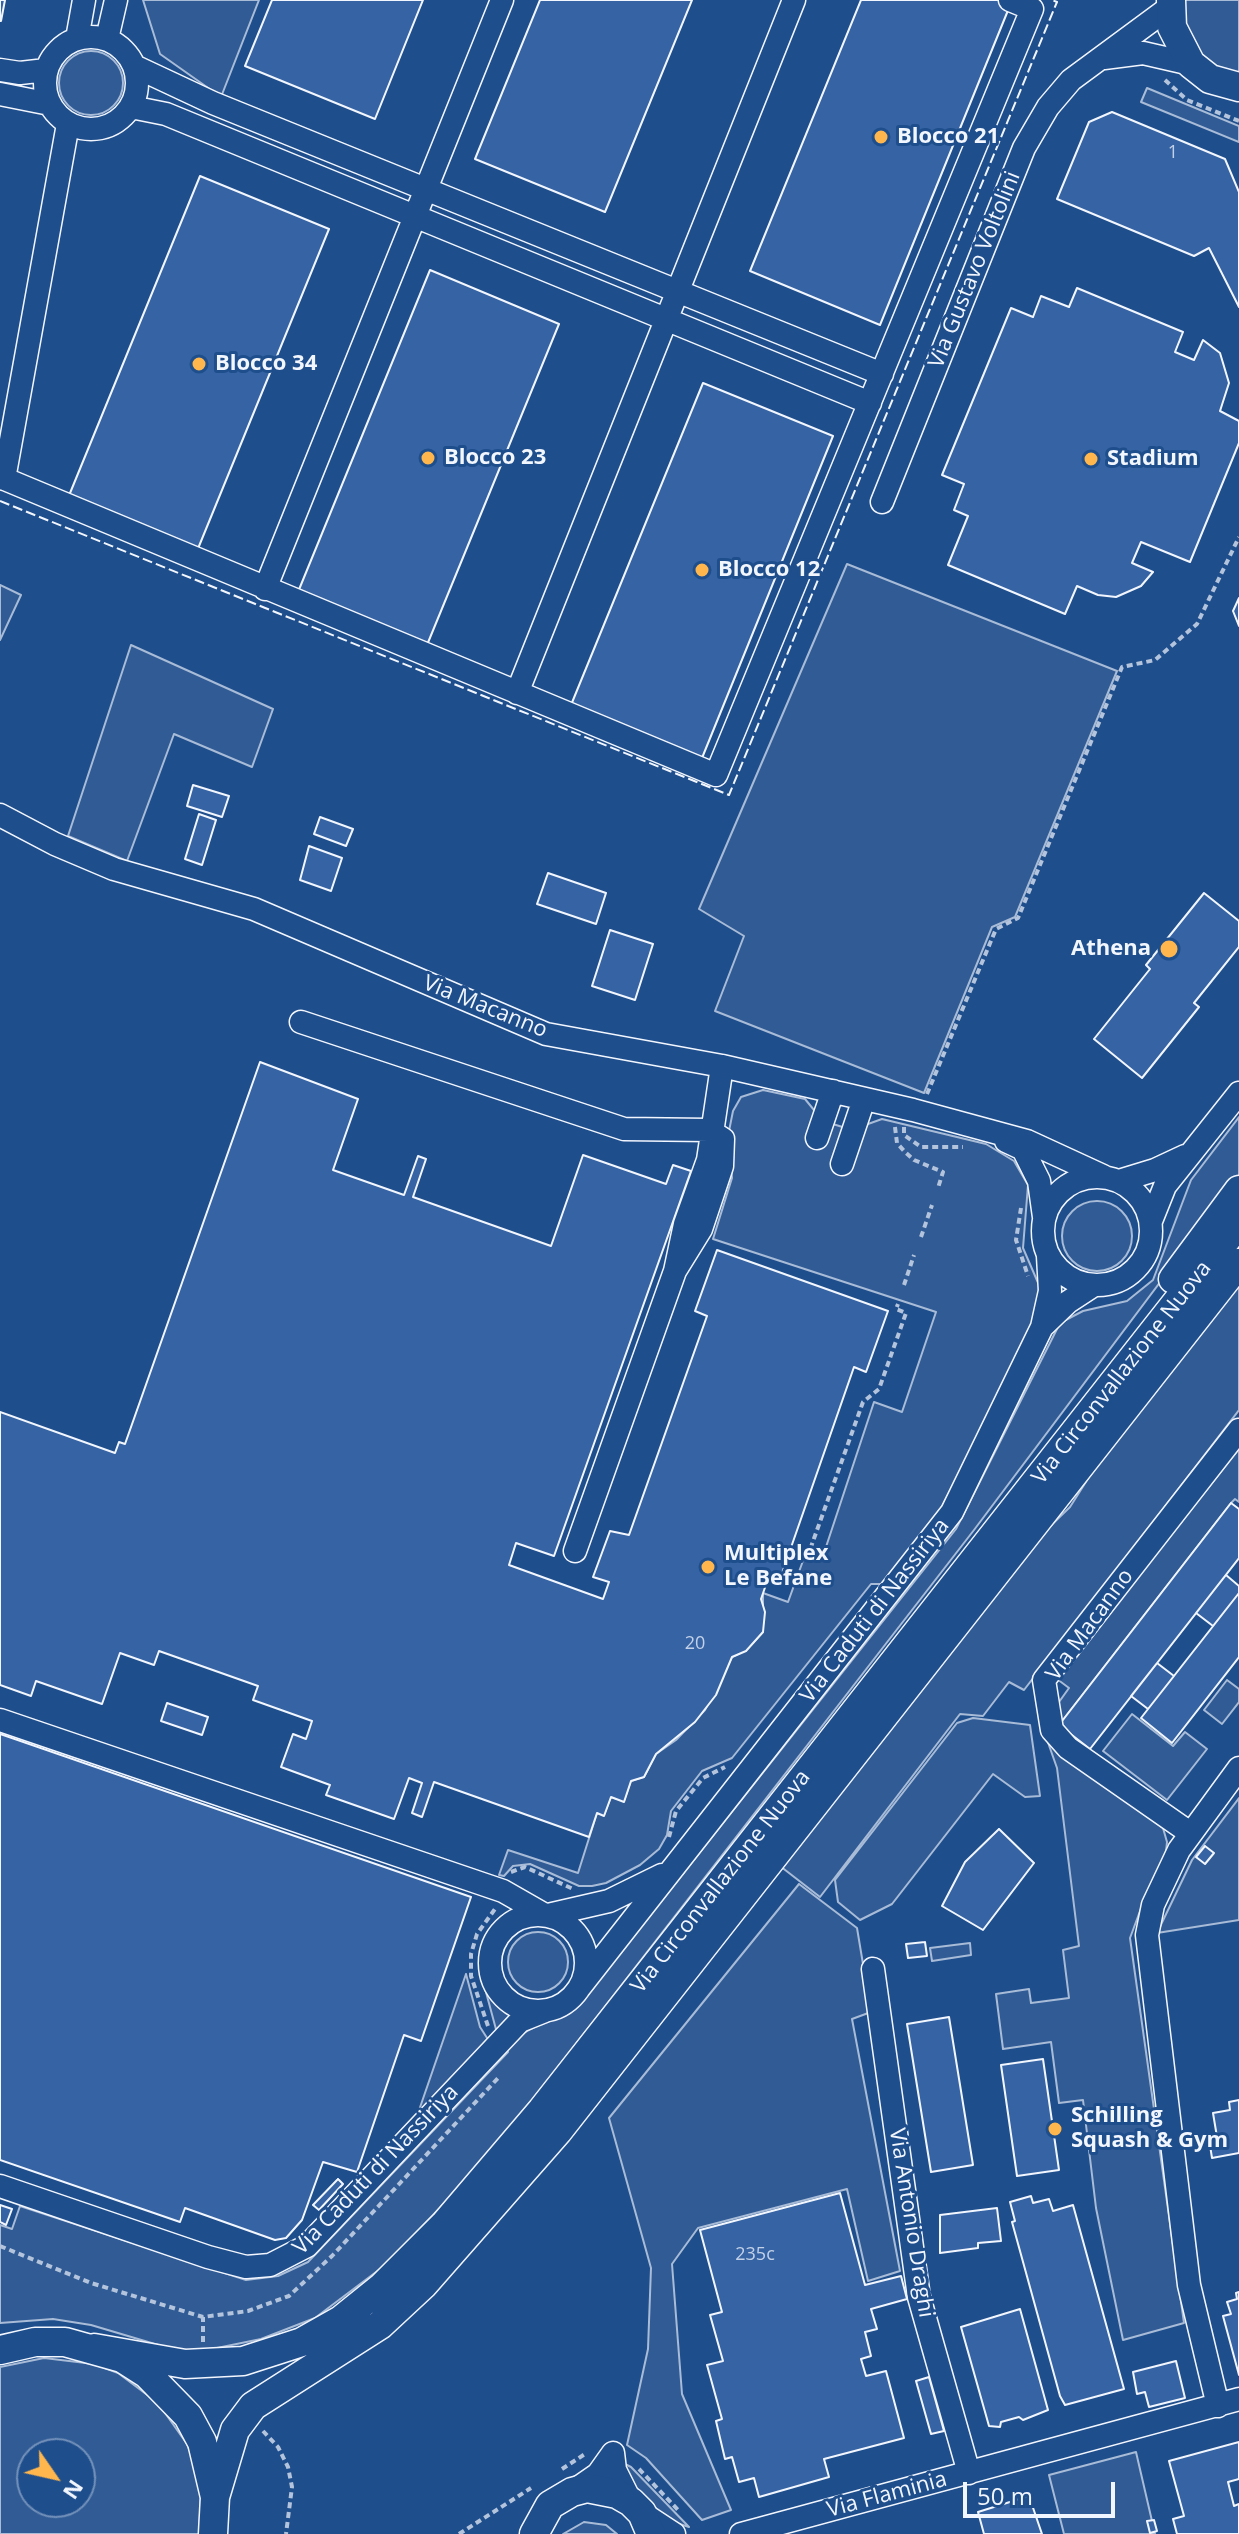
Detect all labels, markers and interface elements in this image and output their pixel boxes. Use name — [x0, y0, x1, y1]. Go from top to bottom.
place label: Blocco 21 — [897, 124, 999, 150]
marker: Blocco 21 — [872, 128, 890, 146]
house number: 1 — [1168, 142, 1178, 164]
street label: Via Gustavo Voltolini — [923, 168, 1027, 372]
place label: Blocco 34 — [215, 351, 317, 377]
marker: Blocco 34 — [190, 355, 208, 373]
place label: Blocco 23 — [444, 445, 546, 471]
place label: Stadium — [1107, 446, 1199, 472]
marker: Blocco 23 — [419, 449, 437, 467]
marker: Stadium — [1082, 450, 1100, 468]
place label: Blocco 12 — [718, 557, 820, 583]
marker: Blocco 12 — [693, 561, 711, 579]
place label: Athena — [1071, 936, 1151, 962]
marker: Athena — [1158, 938, 1180, 960]
street label: Via Macanno — [419, 970, 551, 1044]
street label: Via Circonvallazione Nuova — [1027, 1256, 1217, 1490]
street label: Via Caduti di Nassiriya — [795, 1514, 955, 1708]
place label: Multiplex Le Befane — [724, 1541, 832, 1592]
marker: Multiplex Le Befane — [699, 1558, 717, 1576]
street label: Via Macanno — [1041, 1564, 1139, 1686]
house number: 20 — [685, 1633, 705, 1655]
street label: Via Circonvallazione Nuova — [626, 1765, 816, 1999]
street label: Via Caduti di Nassiriya — [288, 2079, 464, 2261]
place label: Schilling Squash & Gym — [1071, 2103, 1228, 2154]
marker: Schilling Squash & Gym — [1046, 2120, 1064, 2138]
street label: Via Antonio Draghi — [883, 2126, 939, 2320]
house number: 235c — [735, 2244, 775, 2266]
north arrow — [16, 2438, 96, 2518]
street label: Via Flaminia — [824, 2466, 950, 2524]
scale bar — [967, 2466, 1119, 2516]
text: N — [57, 2474, 92, 2506]
text: 50 m — [977, 2479, 1033, 2512]

